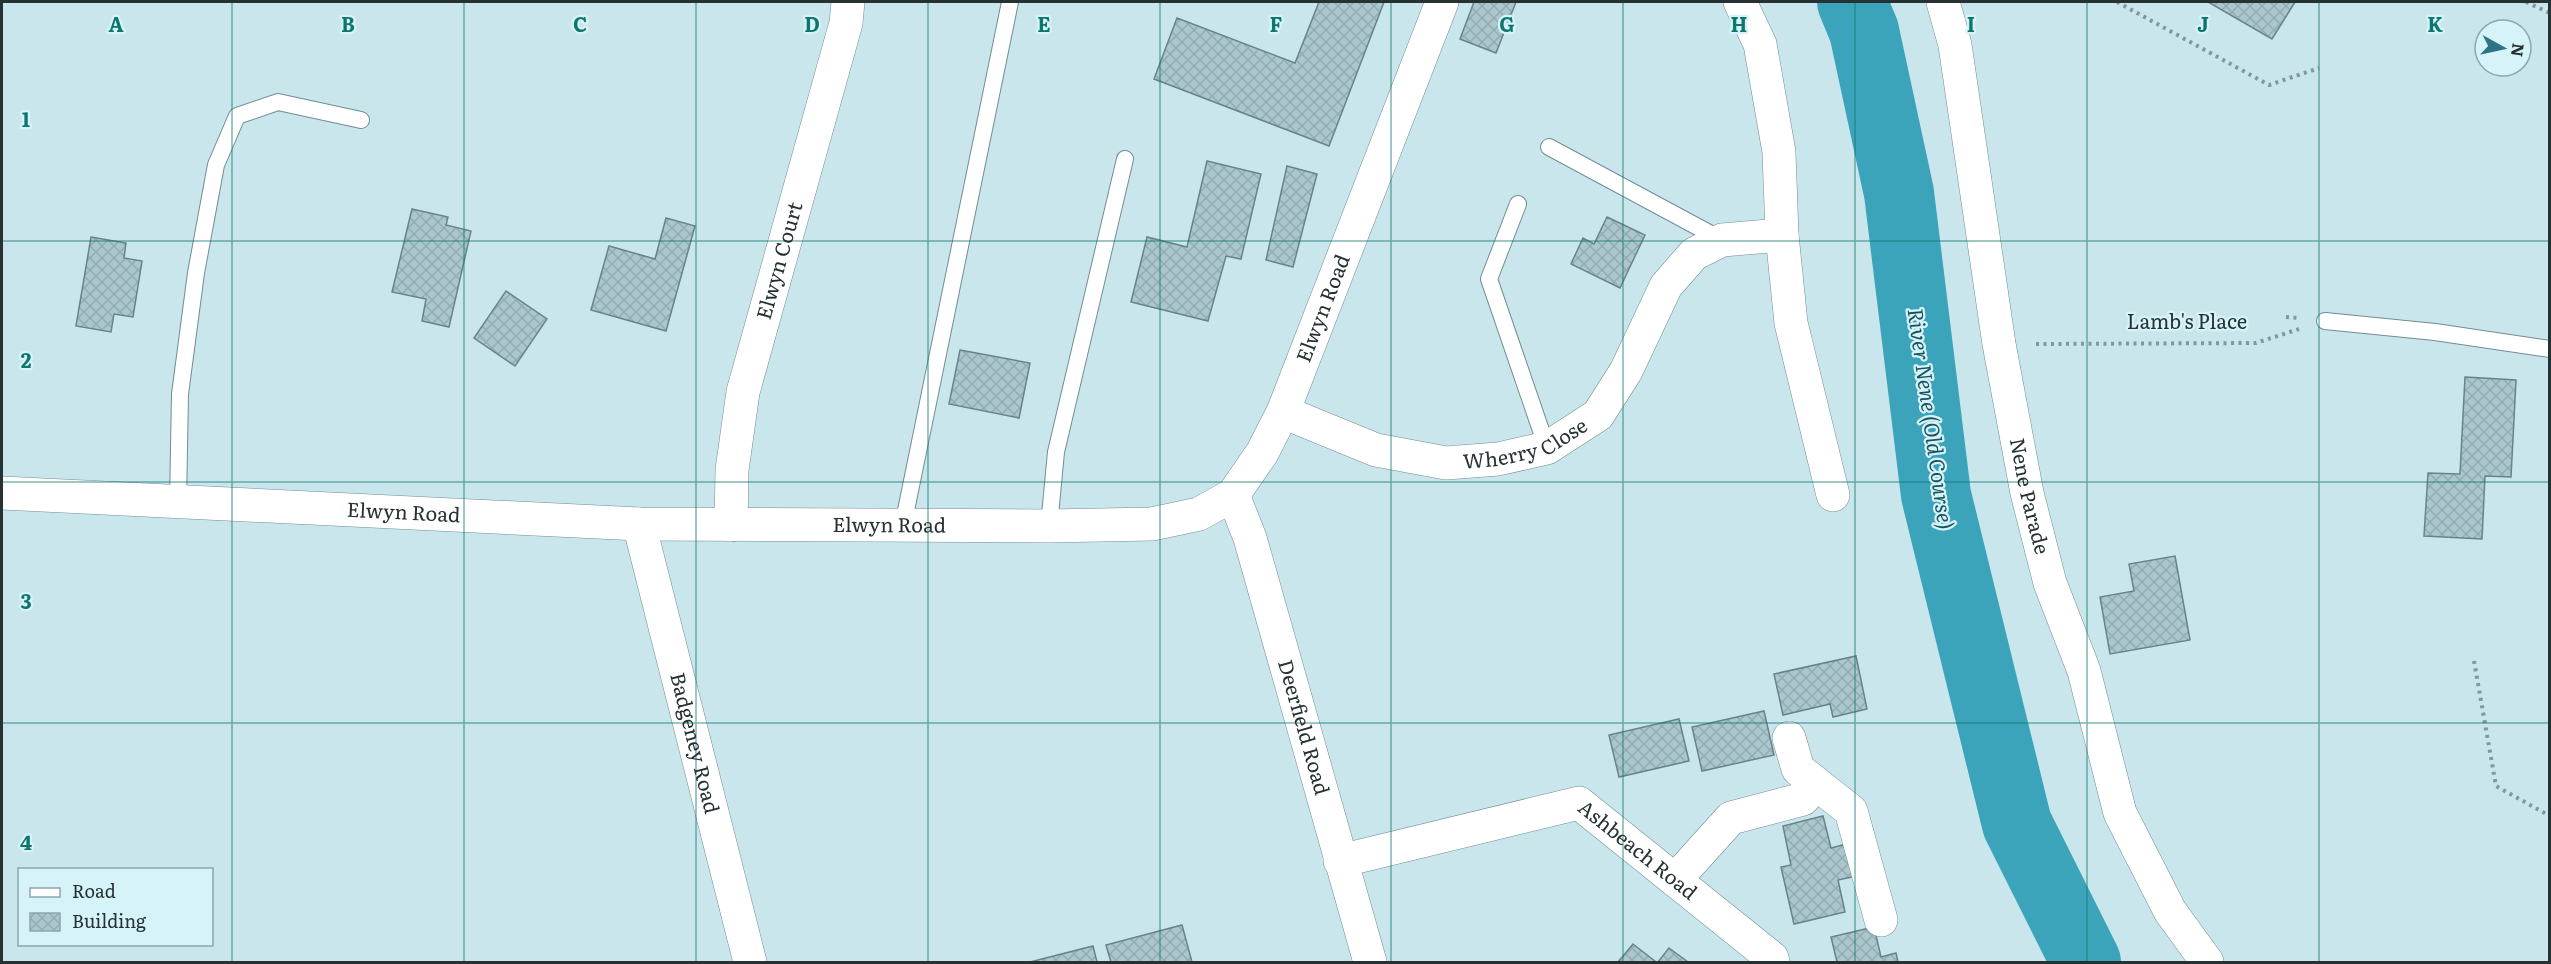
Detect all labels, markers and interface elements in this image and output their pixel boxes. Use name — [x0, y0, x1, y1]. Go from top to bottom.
text: A — [108, 8, 124, 38]
text: B — [341, 8, 355, 38]
text: C — [573, 8, 587, 38]
text: D — [804, 8, 820, 38]
text: E — [1037, 8, 1051, 38]
text: F — [1270, 8, 1283, 38]
text: G — [1499, 8, 1515, 38]
text: H — [1731, 8, 1747, 38]
text: I — [1967, 8, 1975, 38]
text: J — [2197, 8, 2209, 38]
text: K — [2427, 8, 2443, 38]
north arrow — [2473, 18, 2533, 78]
text: N — [2506, 42, 2532, 59]
text: 1 — [22, 103, 30, 133]
street label: Elwyn Court — [747, 198, 808, 323]
street label: Elwyn Road — [1287, 249, 1356, 366]
street label: Lamb's Place — [2127, 305, 2247, 335]
water label: River Nene (Old Course) — [1902, 306, 1963, 531]
text: 2 — [21, 344, 32, 374]
street label: Wherry Close — [1462, 409, 1592, 475]
street label: Nene Parade — [2004, 435, 2059, 557]
street label: Elwyn Road — [346, 493, 461, 528]
street label: Elwyn Road — [832, 508, 946, 538]
text: 3 — [20, 585, 32, 615]
street label: Deerfield Road — [1272, 656, 1339, 798]
street label: Badgeney Road — [664, 669, 729, 816]
street label: Ashbeach Road — [1573, 791, 1705, 906]
text: 4 — [20, 826, 32, 856]
legend — [18, 868, 213, 946]
text: Road — [72, 877, 116, 904]
text: Building — [72, 907, 147, 934]

